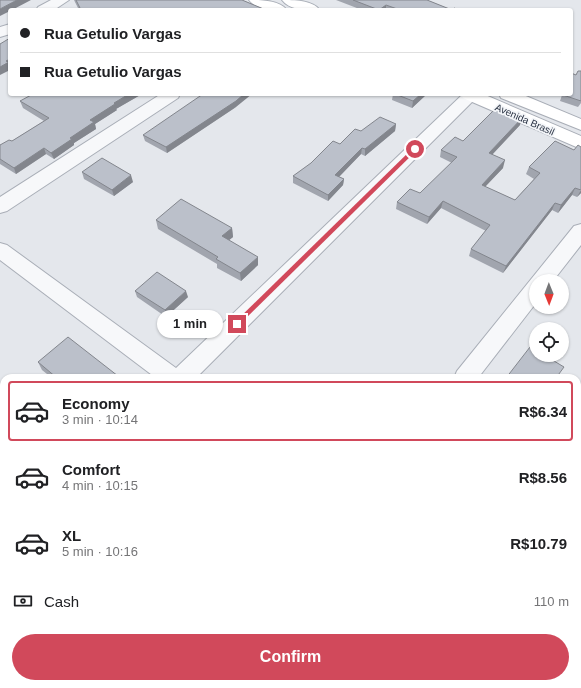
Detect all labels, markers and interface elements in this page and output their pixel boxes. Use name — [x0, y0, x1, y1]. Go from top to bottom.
text: Rua Getulio Vargas — [44, 25, 182, 42]
text: Rua Getulio Vargas — [44, 63, 182, 80]
street label: Avenida Brasil — [493, 101, 556, 137]
route start — [406, 140, 424, 158]
north arrow — [529, 274, 569, 314]
map controls — [529, 274, 569, 362]
callout: 1 min — [157, 310, 223, 338]
route end — [228, 315, 246, 333]
text: 1 min — [173, 316, 207, 331]
button: locate — [529, 322, 569, 362]
icon: car — [14, 393, 50, 429]
text: Economy — [62, 395, 130, 412]
text: R$6.34 — [519, 403, 567, 420]
text: 3 min · 10:14 — [62, 412, 138, 427]
icon: car — [14, 459, 50, 495]
text: Comfort — [62, 461, 120, 478]
text: R$8.56 — [519, 469, 567, 486]
text: 4 min · 10:15 — [62, 478, 138, 493]
icon: car — [14, 525, 50, 561]
text: XL — [62, 527, 81, 544]
text: R$10.79 — [510, 535, 567, 552]
text: 5 min · 10:16 — [62, 544, 138, 559]
icon: cash — [12, 590, 34, 612]
text: Cash — [44, 593, 79, 610]
text: 110 m — [534, 594, 569, 609]
button: Confirm — [12, 634, 569, 680]

